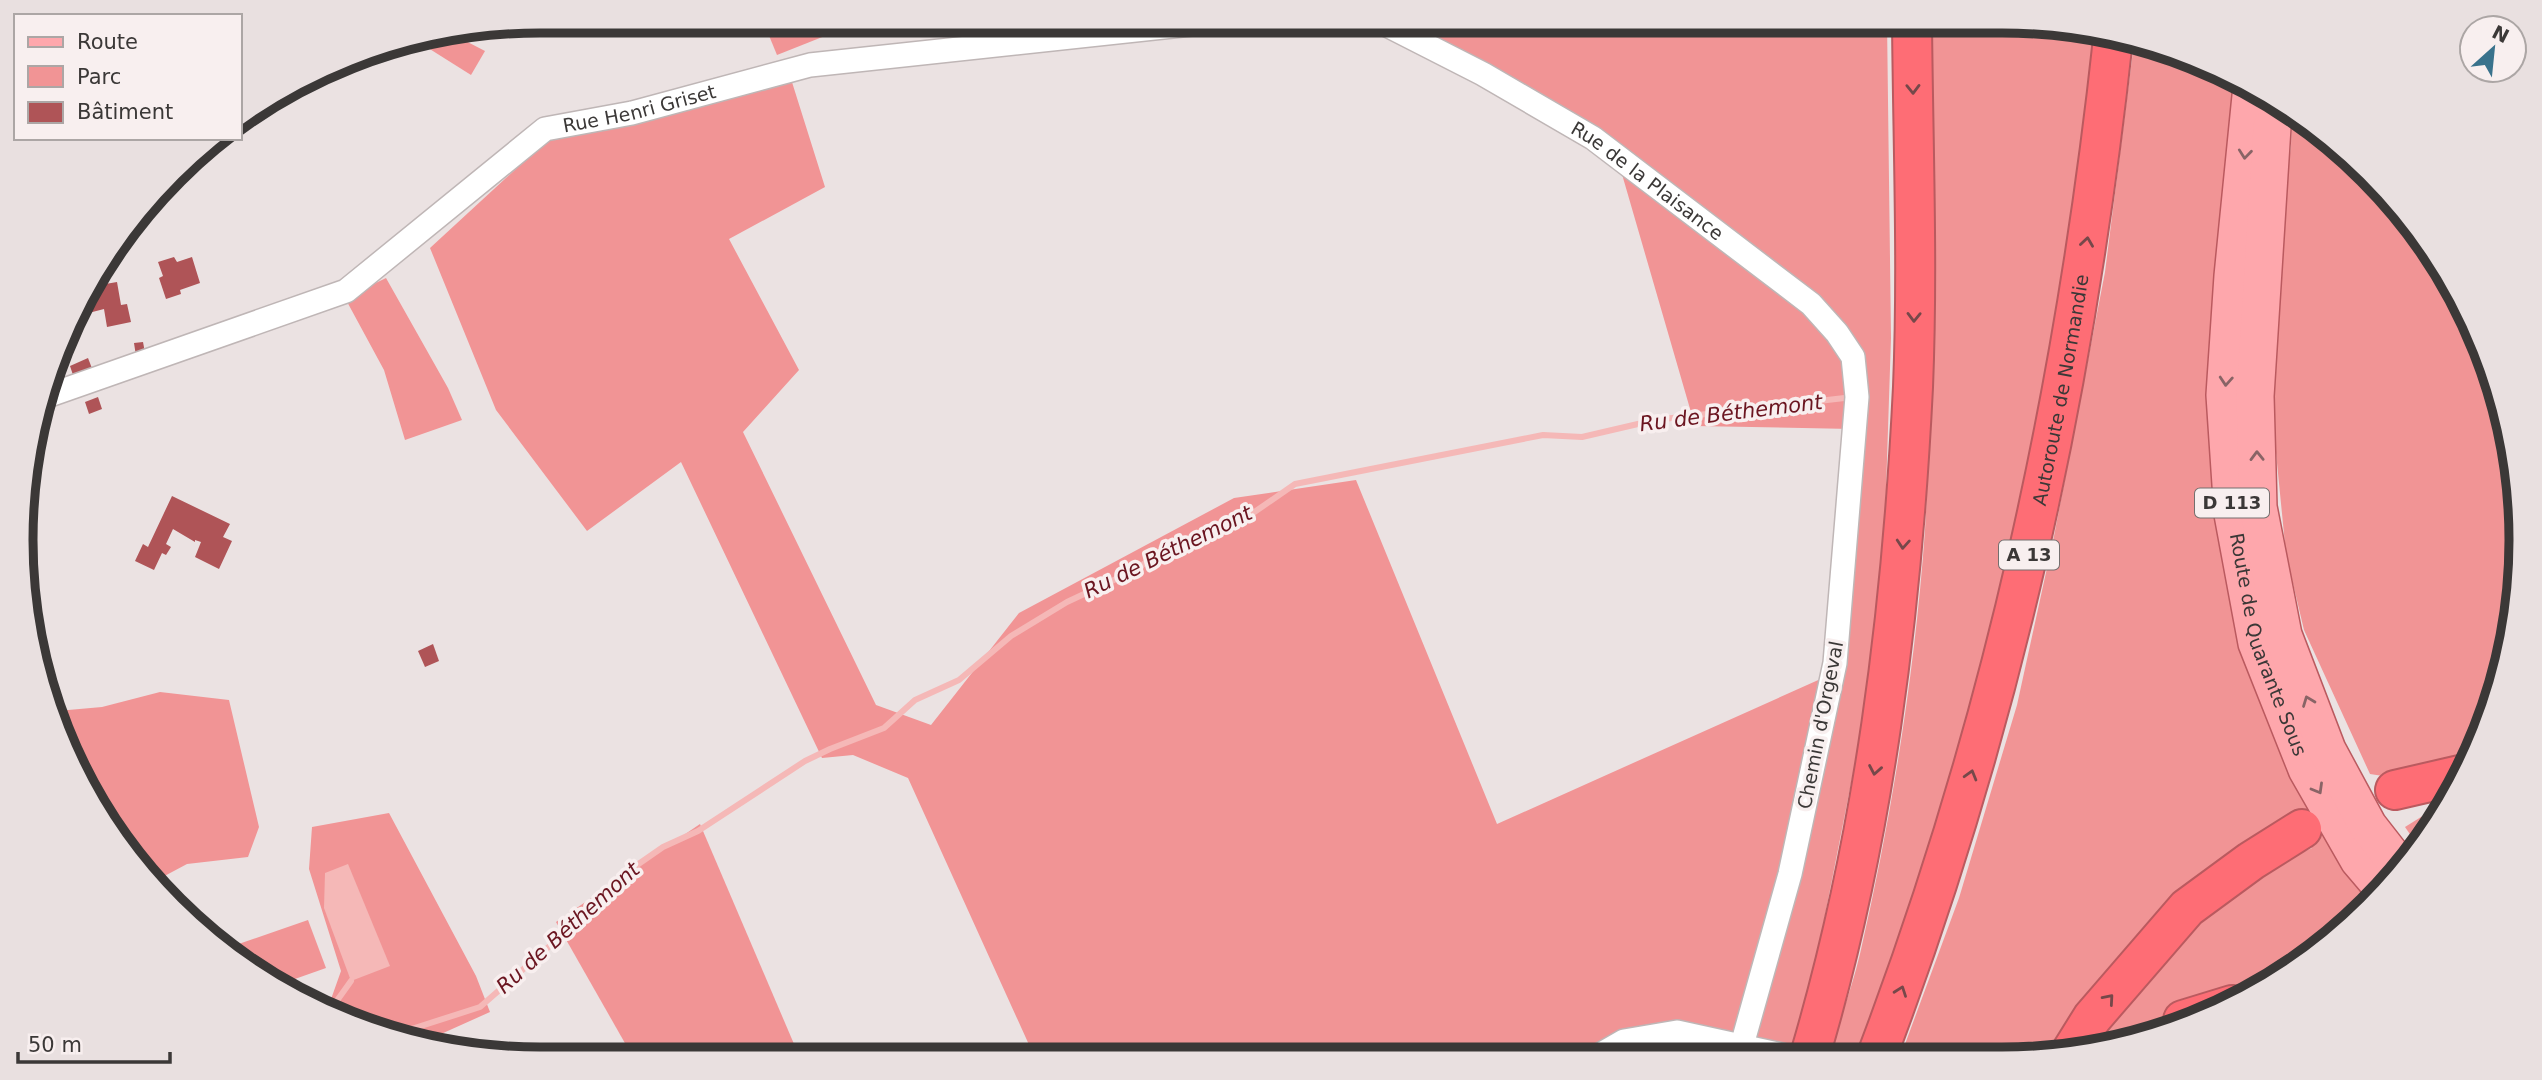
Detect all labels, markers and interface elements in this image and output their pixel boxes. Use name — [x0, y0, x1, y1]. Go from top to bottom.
legend — [14, 14, 242, 140]
north arrow — [2458, 14, 2528, 84]
text: N — [2489, 20, 2513, 47]
text: Route — [77, 30, 138, 54]
text: Parc — [77, 65, 121, 89]
street label: Rue Henri Griset — [561, 80, 718, 136]
one-way arrow — [1905, 85, 1921, 95]
text: Bâtiment — [77, 100, 173, 124]
street label: Rue de la Plaisance — [1567, 117, 1728, 244]
one-way arrow — [2238, 148, 2253, 160]
one-way arrow — [2080, 236, 2095, 248]
street label: Autoroute de Normandie — [2028, 273, 2093, 508]
one-way arrow — [1906, 312, 1922, 322]
one-way arrow — [2219, 376, 2234, 387]
water label: Ru de Béthemont — [1638, 390, 1825, 436]
one-way arrow — [2249, 450, 2264, 461]
road number: D 113 — [2195, 489, 2269, 518]
water label: Ru de Béthemont — [1080, 501, 1257, 603]
street label: Route de Quarante Sous — [2226, 531, 2312, 759]
one-way arrow — [1896, 539, 1911, 550]
road number: A 13 — [1999, 540, 2059, 570]
street label: Chemin d'Orgeval — [1793, 639, 1847, 811]
one-way arrow — [2303, 695, 2317, 707]
one-way arrow — [1868, 764, 1883, 776]
one-way arrow — [1963, 769, 1978, 781]
one-way arrow — [2310, 782, 2323, 795]
water label: Ru de Béthemont — [492, 857, 645, 999]
one-way arrow — [1893, 986, 1907, 998]
one-way arrow — [2101, 994, 2113, 1007]
scale bar — [18, 1020, 170, 1064]
text: 50 m — [28, 1033, 82, 1057]

